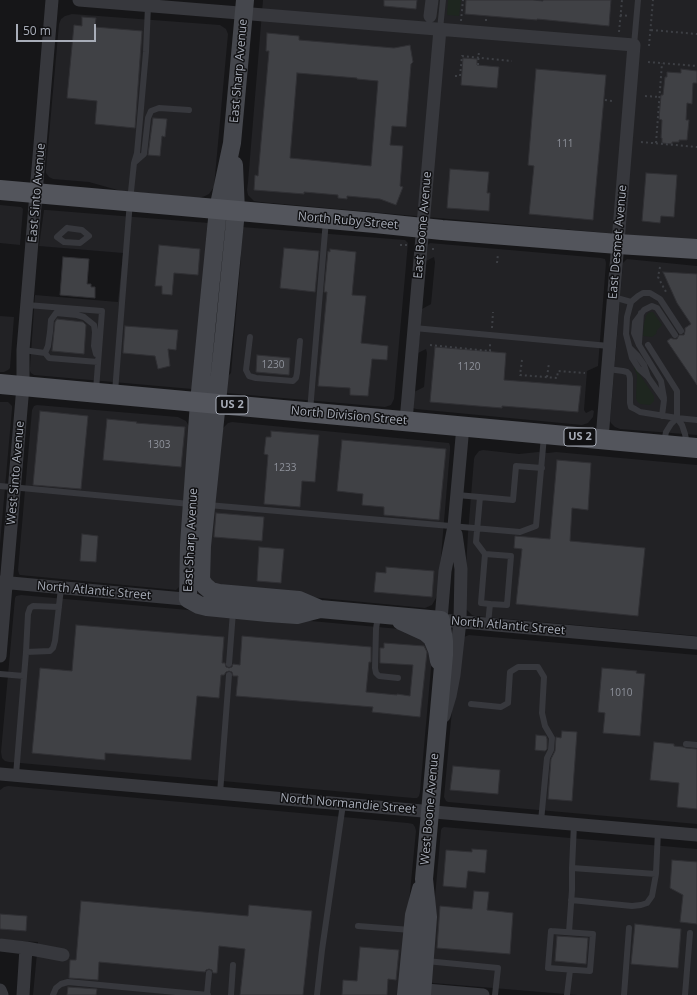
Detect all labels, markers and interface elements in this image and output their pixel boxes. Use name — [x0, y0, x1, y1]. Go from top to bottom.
scale bar — [18, 16, 98, 42]
street label: East Sharp Avenue — [227, 18, 251, 124]
text: 50 m — [23, 22, 51, 39]
house number: 111 — [556, 138, 574, 150]
street label: East Sinto Avenue — [25, 143, 49, 243]
street label: East Boone Avenue — [411, 171, 435, 279]
street label: East Desmet Avenue — [606, 184, 630, 300]
street label: North Ruby Street — [297, 209, 399, 233]
house number: 1230 — [262, 359, 284, 371]
house number: 1120 — [458, 361, 480, 373]
road number: US 2 — [216, 396, 248, 414]
street label: North Division Street — [290, 404, 408, 428]
street label: West Sinto Avenue — [4, 420, 28, 526]
road number: US 2 — [564, 428, 596, 446]
house number: 1303 — [148, 439, 170, 451]
house number: 1233 — [274, 462, 296, 474]
street label: East Sharp Avenue — [181, 488, 201, 592]
street label: North Atlantic Street — [36, 579, 152, 603]
street label: North Atlantic Street — [450, 614, 566, 638]
house number: 1010 — [610, 687, 632, 699]
street label: West Boone Avenue — [418, 753, 442, 865]
street label: North Normandie Street — [280, 791, 416, 817]

